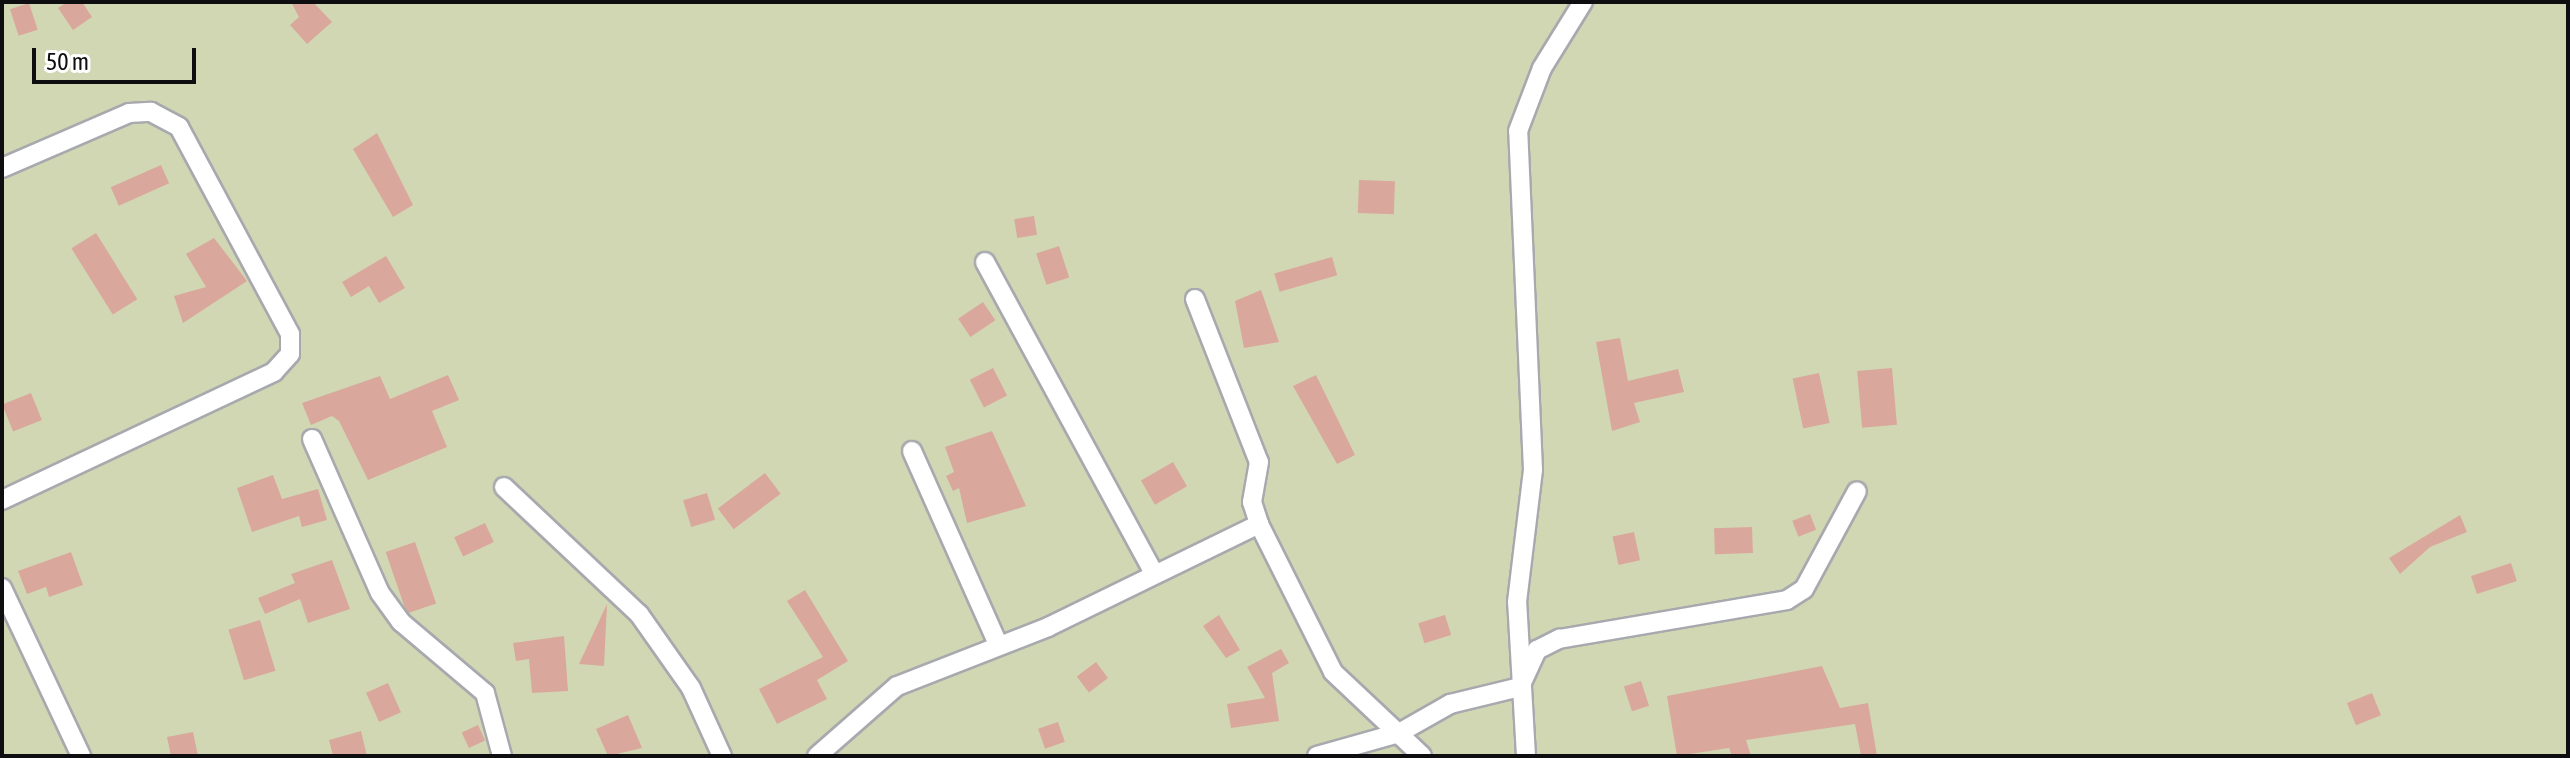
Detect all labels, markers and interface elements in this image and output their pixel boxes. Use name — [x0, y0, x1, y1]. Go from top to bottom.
scale bar — [36, 32, 200, 82]
text: 50 m — [46, 48, 89, 75]

